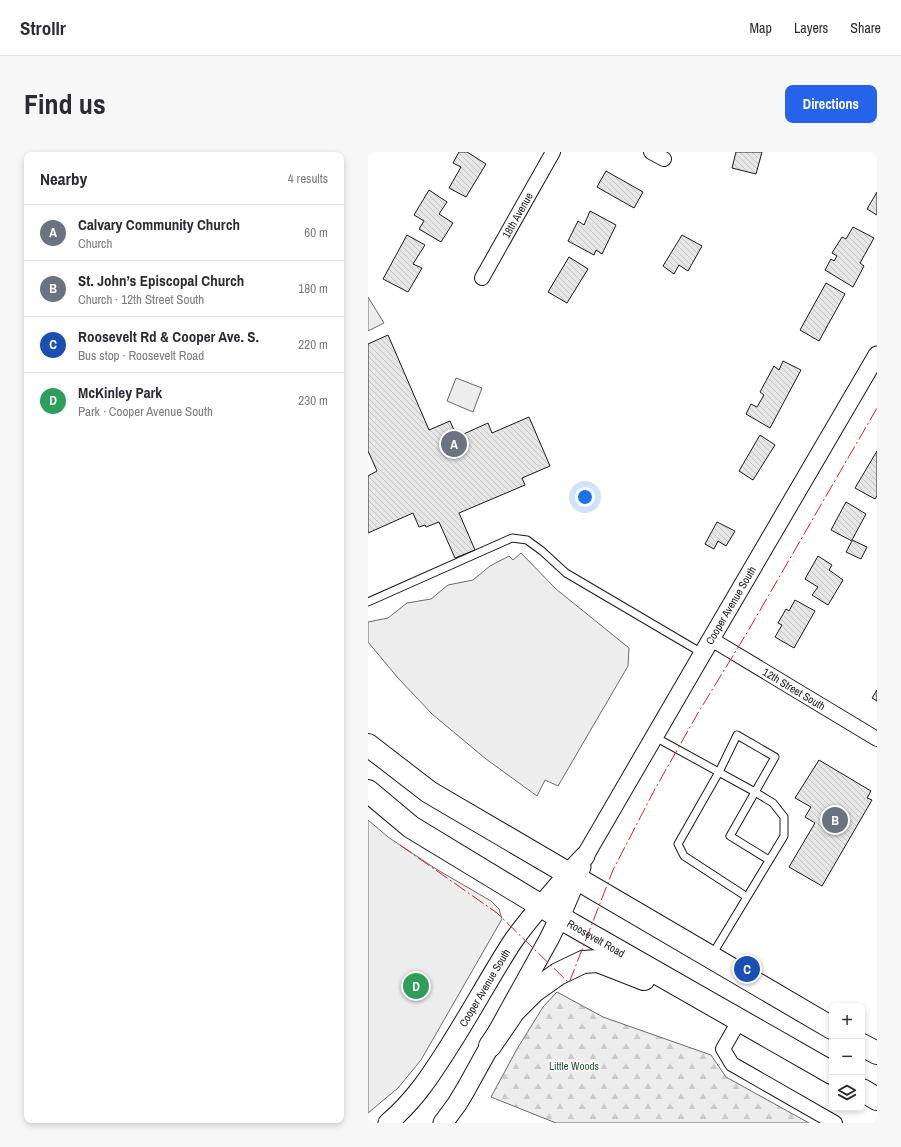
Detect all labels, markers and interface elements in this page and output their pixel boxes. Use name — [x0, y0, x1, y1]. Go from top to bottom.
text: Strollr — [20, 15, 66, 41]
text: Map — [750, 19, 772, 37]
text: Layers — [794, 19, 828, 37]
text: Share — [850, 19, 881, 37]
text: Find us — [24, 85, 106, 123]
button: Directions — [785, 85, 877, 123]
text: Nearby — [40, 167, 87, 190]
text: 4 results — [288, 170, 328, 187]
street label: 18th Avenue — [499, 190, 536, 241]
text: Calvary Community Church — [78, 214, 240, 235]
text: A — [49, 224, 57, 241]
text: 60 m — [304, 224, 328, 241]
text: Church — [78, 235, 112, 252]
text: St. John’s Episcopal Church — [78, 270, 244, 291]
text: B — [49, 280, 57, 297]
text: 180 m — [298, 280, 328, 297]
text: Church · 12th Street South — [78, 291, 204, 308]
text: Roosevelt Rd & Cooper Ave. S. — [78, 326, 259, 347]
text: C — [49, 336, 57, 353]
text: 220 m — [298, 336, 328, 353]
text: Bus stop · Roosevelt Road — [78, 347, 204, 364]
text: McKinley Park — [78, 382, 162, 403]
text: D — [49, 392, 57, 409]
text: 230 m — [298, 392, 328, 409]
text: Park · Cooper Avenue South — [78, 403, 213, 420]
pin: A — [441, 429, 467, 459]
your location — [575, 487, 595, 507]
street label: Cooper Avenue South — [702, 564, 759, 647]
street label: 12th Street South — [760, 665, 828, 713]
pin: B — [822, 805, 848, 835]
street label: Roosevelt Road — [565, 916, 627, 960]
street label: Cooper Avenue South — [456, 946, 513, 1029]
pin: C — [734, 954, 760, 984]
pin: D — [403, 971, 429, 1001]
map controls — [829, 1003, 865, 1111]
button: + — [829, 1003, 865, 1039]
button: − — [829, 1039, 865, 1075]
park label: Little Woods — [549, 1059, 599, 1073]
button: layers — [829, 1075, 865, 1111]

